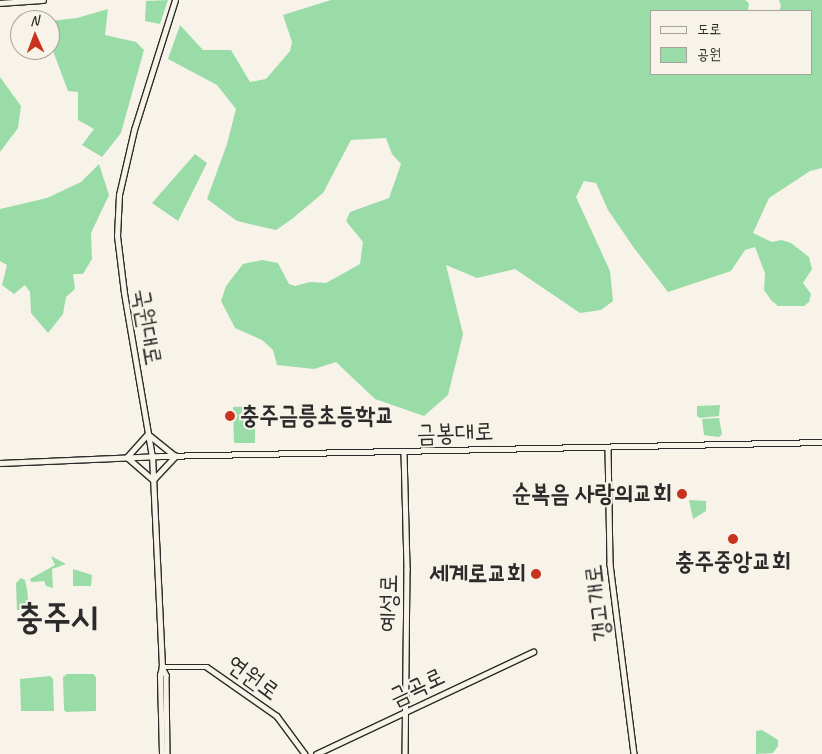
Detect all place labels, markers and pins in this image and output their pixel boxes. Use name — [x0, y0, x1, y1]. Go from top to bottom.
place label: 충주금릉초등학교 — [240, 402, 394, 430]
marker: 충주금릉초등학교 — [224, 410, 236, 422]
place label: 순복음 사랑의교회 — [512, 480, 672, 508]
marker: 순복음 사랑의교회 — [676, 488, 688, 500]
marker: 충주중앙교회 — [727, 533, 739, 545]
place label: 충주중앙교회 — [675, 548, 791, 576]
place label: 세계로교회 — [429, 560, 526, 588]
marker: 세계로교회 — [530, 568, 542, 580]

